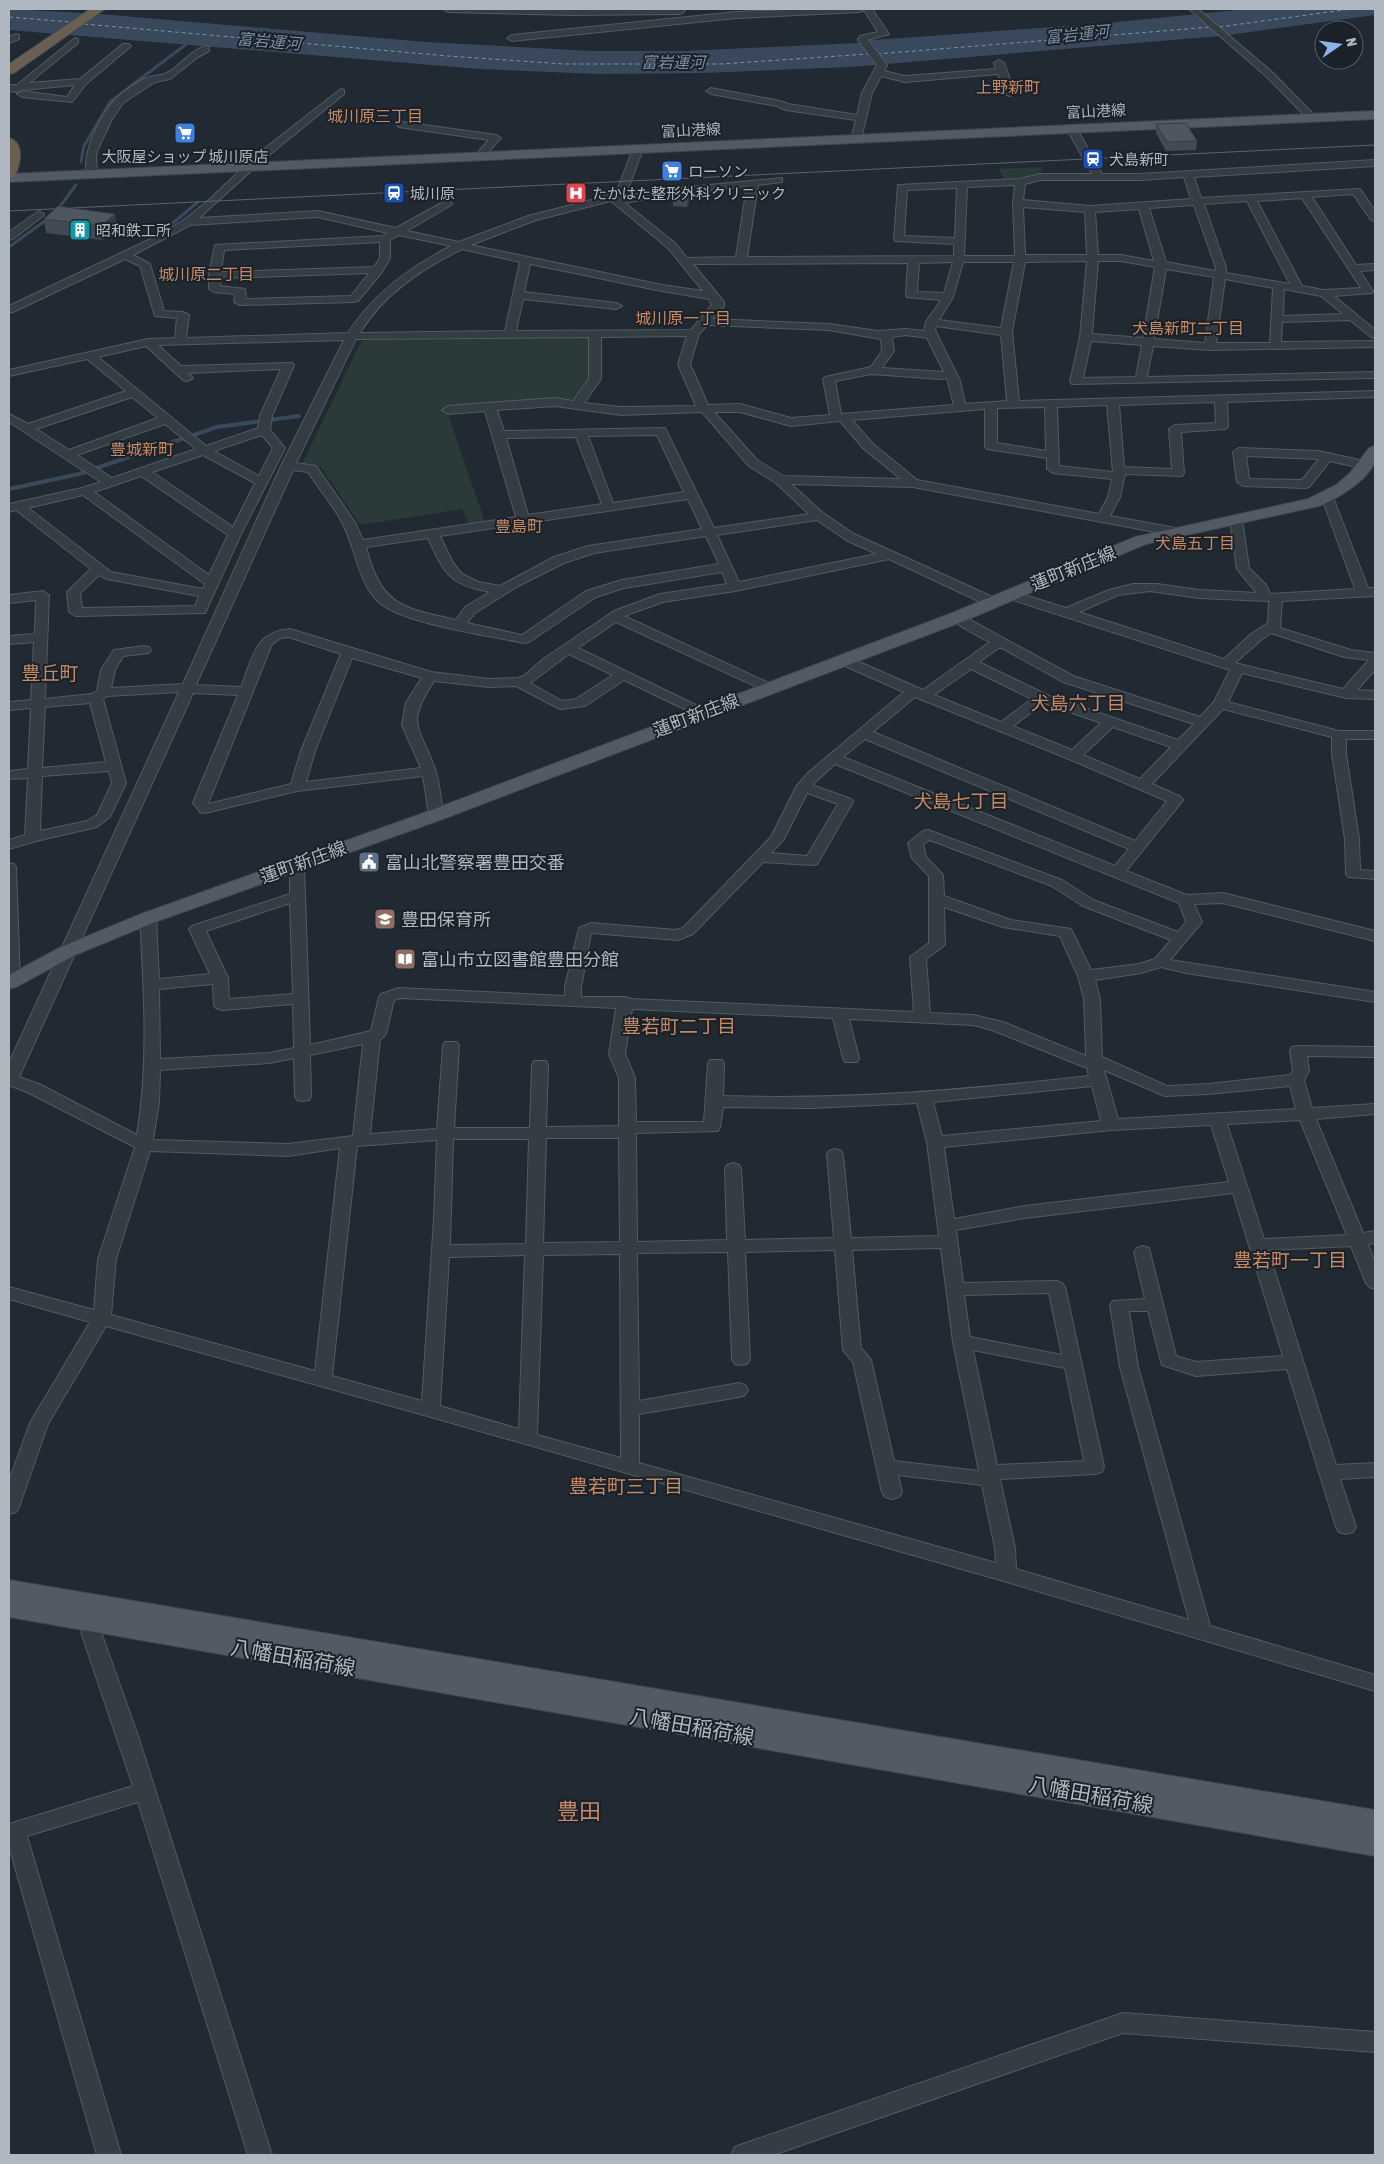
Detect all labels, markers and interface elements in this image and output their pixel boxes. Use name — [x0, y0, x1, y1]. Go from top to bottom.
north arrow — [1314, 20, 1364, 70]
water label: 富岩運河 — [1044, 21, 1113, 46]
water label: 富岩運河 — [236, 29, 305, 53]
text: N — [1343, 36, 1360, 48]
water label: 富岩運河 — [641, 53, 708, 71]
district label: 上野新町 — [976, 78, 1040, 96]
street label: 富山港線 — [1066, 101, 1126, 121]
district label: 城川原三丁目 — [327, 107, 423, 125]
street label: 富山港線 — [661, 120, 721, 140]
supermarket icon: 大阪屋ショップ 城川原店 — [173, 121, 197, 145]
station icon: 犬島新町 — [1081, 147, 1105, 171]
place label: 大阪屋ショップ 城川原店 — [101, 148, 269, 165]
place label: 犬島新町 — [1109, 151, 1169, 168]
supermarket icon: ローソン — [660, 159, 684, 183]
place label: ローソン — [688, 163, 748, 180]
station icon: 城川原 — [382, 181, 406, 205]
hospital icon: たかはた整形外科クリニック — [564, 181, 588, 205]
place label: 城川原 — [410, 185, 455, 202]
place label: たかはた整形外科クリニック — [592, 185, 786, 202]
building icon: 昭和鉄工所 — [68, 218, 92, 242]
place label: 昭和鉄工所 — [96, 222, 171, 239]
district label: 城川原二丁目 — [158, 265, 254, 283]
district label: 城川原一丁目 — [635, 309, 731, 327]
district label: 犬島新町二丁目 — [1132, 319, 1244, 337]
district label: 豊城新町 — [110, 440, 174, 458]
district label: 豊島町 — [495, 517, 543, 535]
district label: 犬島五丁目 — [1155, 534, 1235, 552]
street label: 蓮町新庄線 — [1027, 541, 1119, 595]
district label: 豊丘町 — [21, 662, 79, 684]
street label: 蓮町新庄線 — [650, 689, 742, 741]
district label: 犬島六丁目 — [1030, 692, 1126, 714]
district label: 犬島七丁目 — [913, 790, 1009, 812]
street label: 蓮町新庄線 — [257, 837, 349, 887]
public building icon: 富山北警察署豊田交番 — [357, 850, 381, 874]
place label: 富山北警察署豊田交番 — [385, 852, 565, 873]
school or university icon: 豊田保育所 — [373, 907, 397, 931]
place label: 豊田保育所 — [401, 909, 491, 930]
library icon: 富山市立図書館豊田分館 — [393, 947, 417, 971]
place label: 富山市立図書館豊田分館 — [421, 949, 619, 970]
district label: 豊若町二丁目 — [622, 1015, 736, 1037]
district label: 豊若町一丁目 — [1233, 1249, 1347, 1271]
district label: 豊若町三丁目 — [569, 1475, 683, 1497]
street label: 八幡田稲荷線 — [229, 1634, 357, 1680]
street label: 八幡田稲荷線 — [628, 1703, 756, 1749]
street label: 八幡田稲荷線 — [1027, 1771, 1155, 1817]
district label: 豊田 — [557, 1798, 601, 1824]

